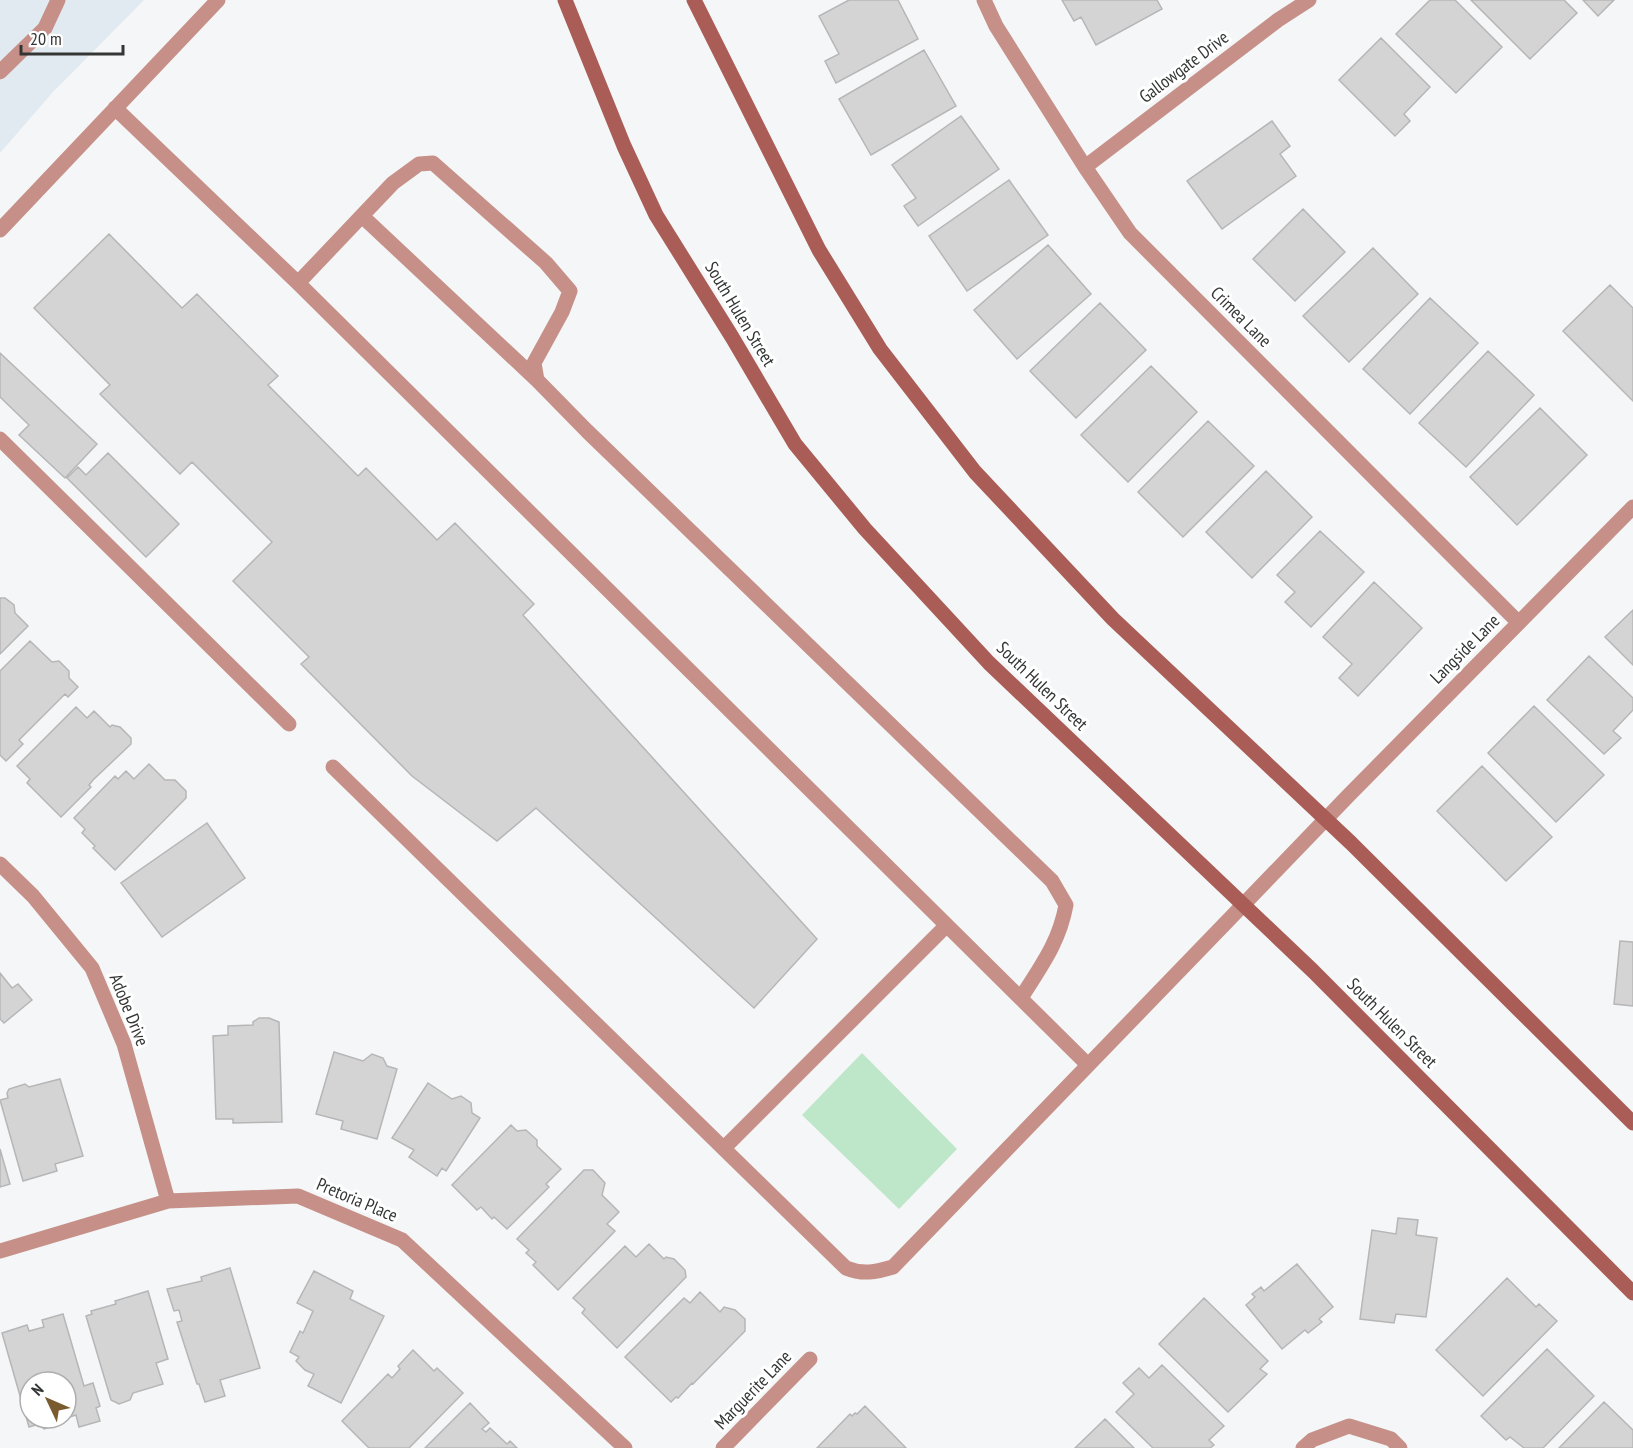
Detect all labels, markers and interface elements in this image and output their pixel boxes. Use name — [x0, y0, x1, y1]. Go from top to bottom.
scale bar — [21, 18, 123, 56]
street label: Gallowgate Drive — [1134, 25, 1233, 108]
text: 20 m — [30, 27, 62, 50]
street label: South Hulen Street — [700, 257, 781, 370]
street label: Crimea Lane — [1206, 281, 1277, 352]
street label: Langside Lane — [1425, 609, 1504, 688]
street label: South Hulen Street — [992, 636, 1093, 735]
street label: Adobe Drive — [105, 970, 154, 1049]
street label: South Hulen Street — [1342, 973, 1442, 1073]
street label: Pretoria Place — [313, 1172, 401, 1227]
street label: Marguerite Lane — [709, 1345, 796, 1434]
north arrow — [18, 1370, 78, 1430]
text: N — [27, 1380, 47, 1400]

